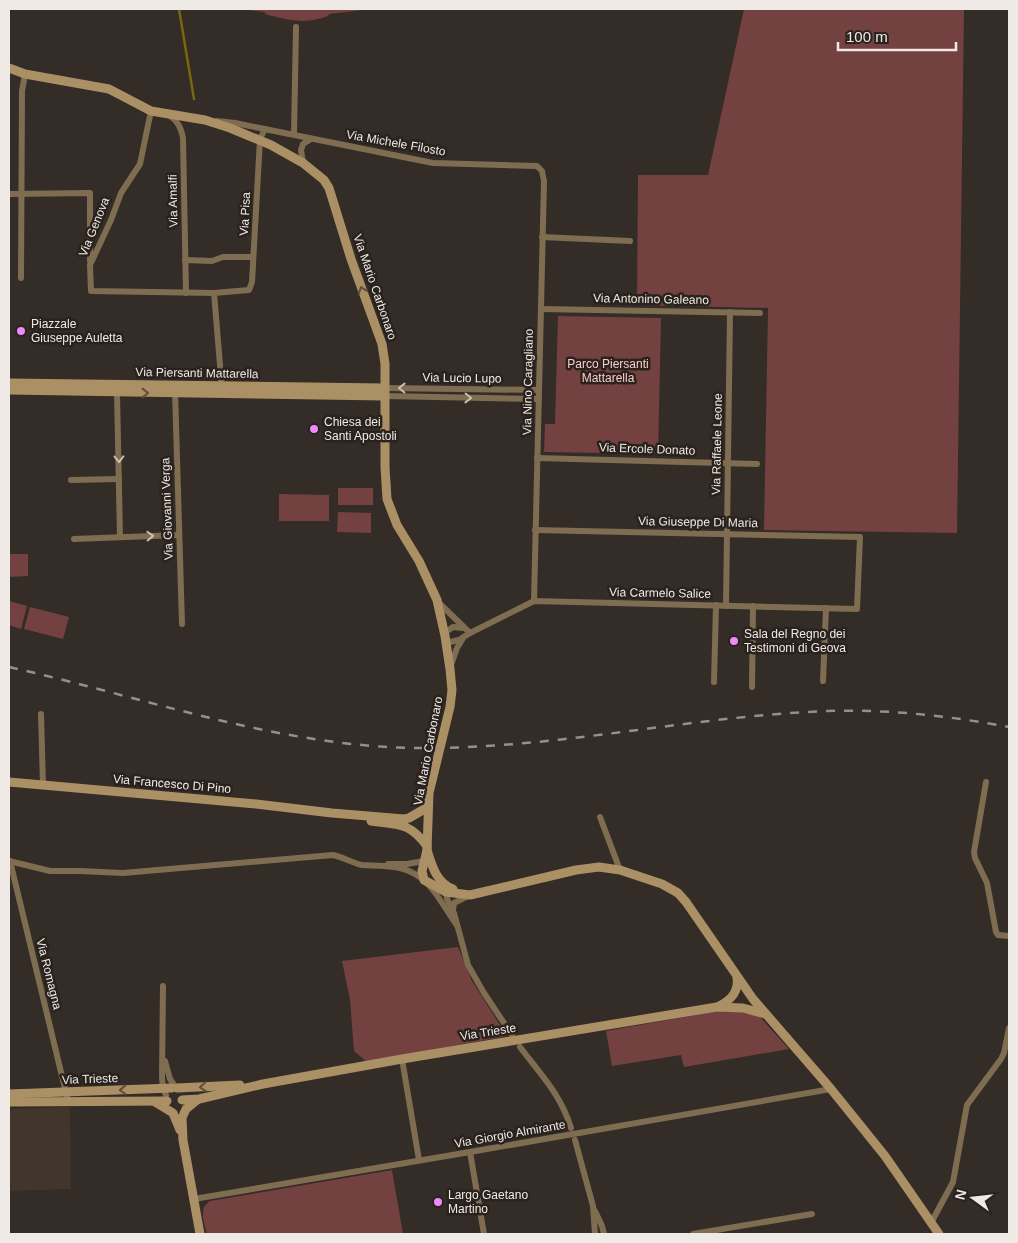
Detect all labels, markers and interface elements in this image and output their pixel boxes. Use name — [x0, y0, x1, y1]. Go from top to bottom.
scale bar — [838, 20, 956, 52]
text: 100 m — [846, 28, 888, 45]
street label: Via Michele Filosto — [345, 127, 447, 159]
street label: Via Amalfi — [166, 174, 180, 228]
street label: Via Pisa — [237, 191, 253, 236]
street label: Via Genova — [76, 195, 112, 259]
street label: Via Mario Carbonaro — [350, 232, 400, 342]
one-way arrow — [358, 287, 368, 295]
street label: Via Antonino Galeano — [593, 291, 709, 307]
place label: Piazzale Giuseppe Auletta — [31, 317, 123, 345]
marker: Piazzale Giuseppe Auletta — [15, 325, 27, 337]
street label: Via Nino Caragliano — [520, 328, 536, 435]
park label: Parco Piersanti Mattarella — [567, 357, 649, 385]
street label: Via Piersanti Mattarella — [135, 365, 259, 381]
street label: Via Lucio Lupo — [422, 370, 502, 386]
one-way arrow — [398, 383, 406, 393]
one-way arrow — [142, 388, 149, 398]
one-way arrow — [464, 393, 472, 403]
street label: Via Raffaele Leone — [709, 393, 725, 495]
place label: Chiesa dei Santi Apostoli — [324, 415, 397, 443]
marker: Chiesa dei Santi Apostoli — [308, 423, 320, 435]
street label: Via Ercole Donato — [599, 440, 696, 458]
one-way arrow — [113, 455, 124, 463]
street label: Via Giovanni Verga — [158, 457, 176, 560]
street label: Via Giuseppe Di Maria — [638, 514, 758, 530]
one-way arrow — [146, 531, 154, 542]
street label: Via Carmelo Salice — [609, 585, 711, 601]
place label: Sala del Regno dei Testimoni di Geova — [744, 627, 846, 655]
marker: Sala del Regno dei Testimoni di Geova — [728, 635, 740, 647]
street label: Via Mario Carbonaro — [411, 695, 445, 807]
street label: Via Francesco Di Pino — [112, 772, 232, 796]
street label: Via Romagna — [33, 937, 65, 1011]
street label: Via Trieste — [459, 1021, 517, 1043]
street label: Via Trieste — [62, 1071, 119, 1087]
one-way arrow — [198, 1081, 206, 1092]
one-way arrow — [119, 1085, 127, 1096]
street label: Via Giorgio Almirante — [453, 1117, 567, 1151]
north arrow — [948, 1173, 998, 1223]
place label: Largo Gaetano Martino — [448, 1188, 528, 1216]
text: N — [951, 1188, 969, 1202]
marker: Largo Gaetano Martino — [432, 1196, 444, 1208]

